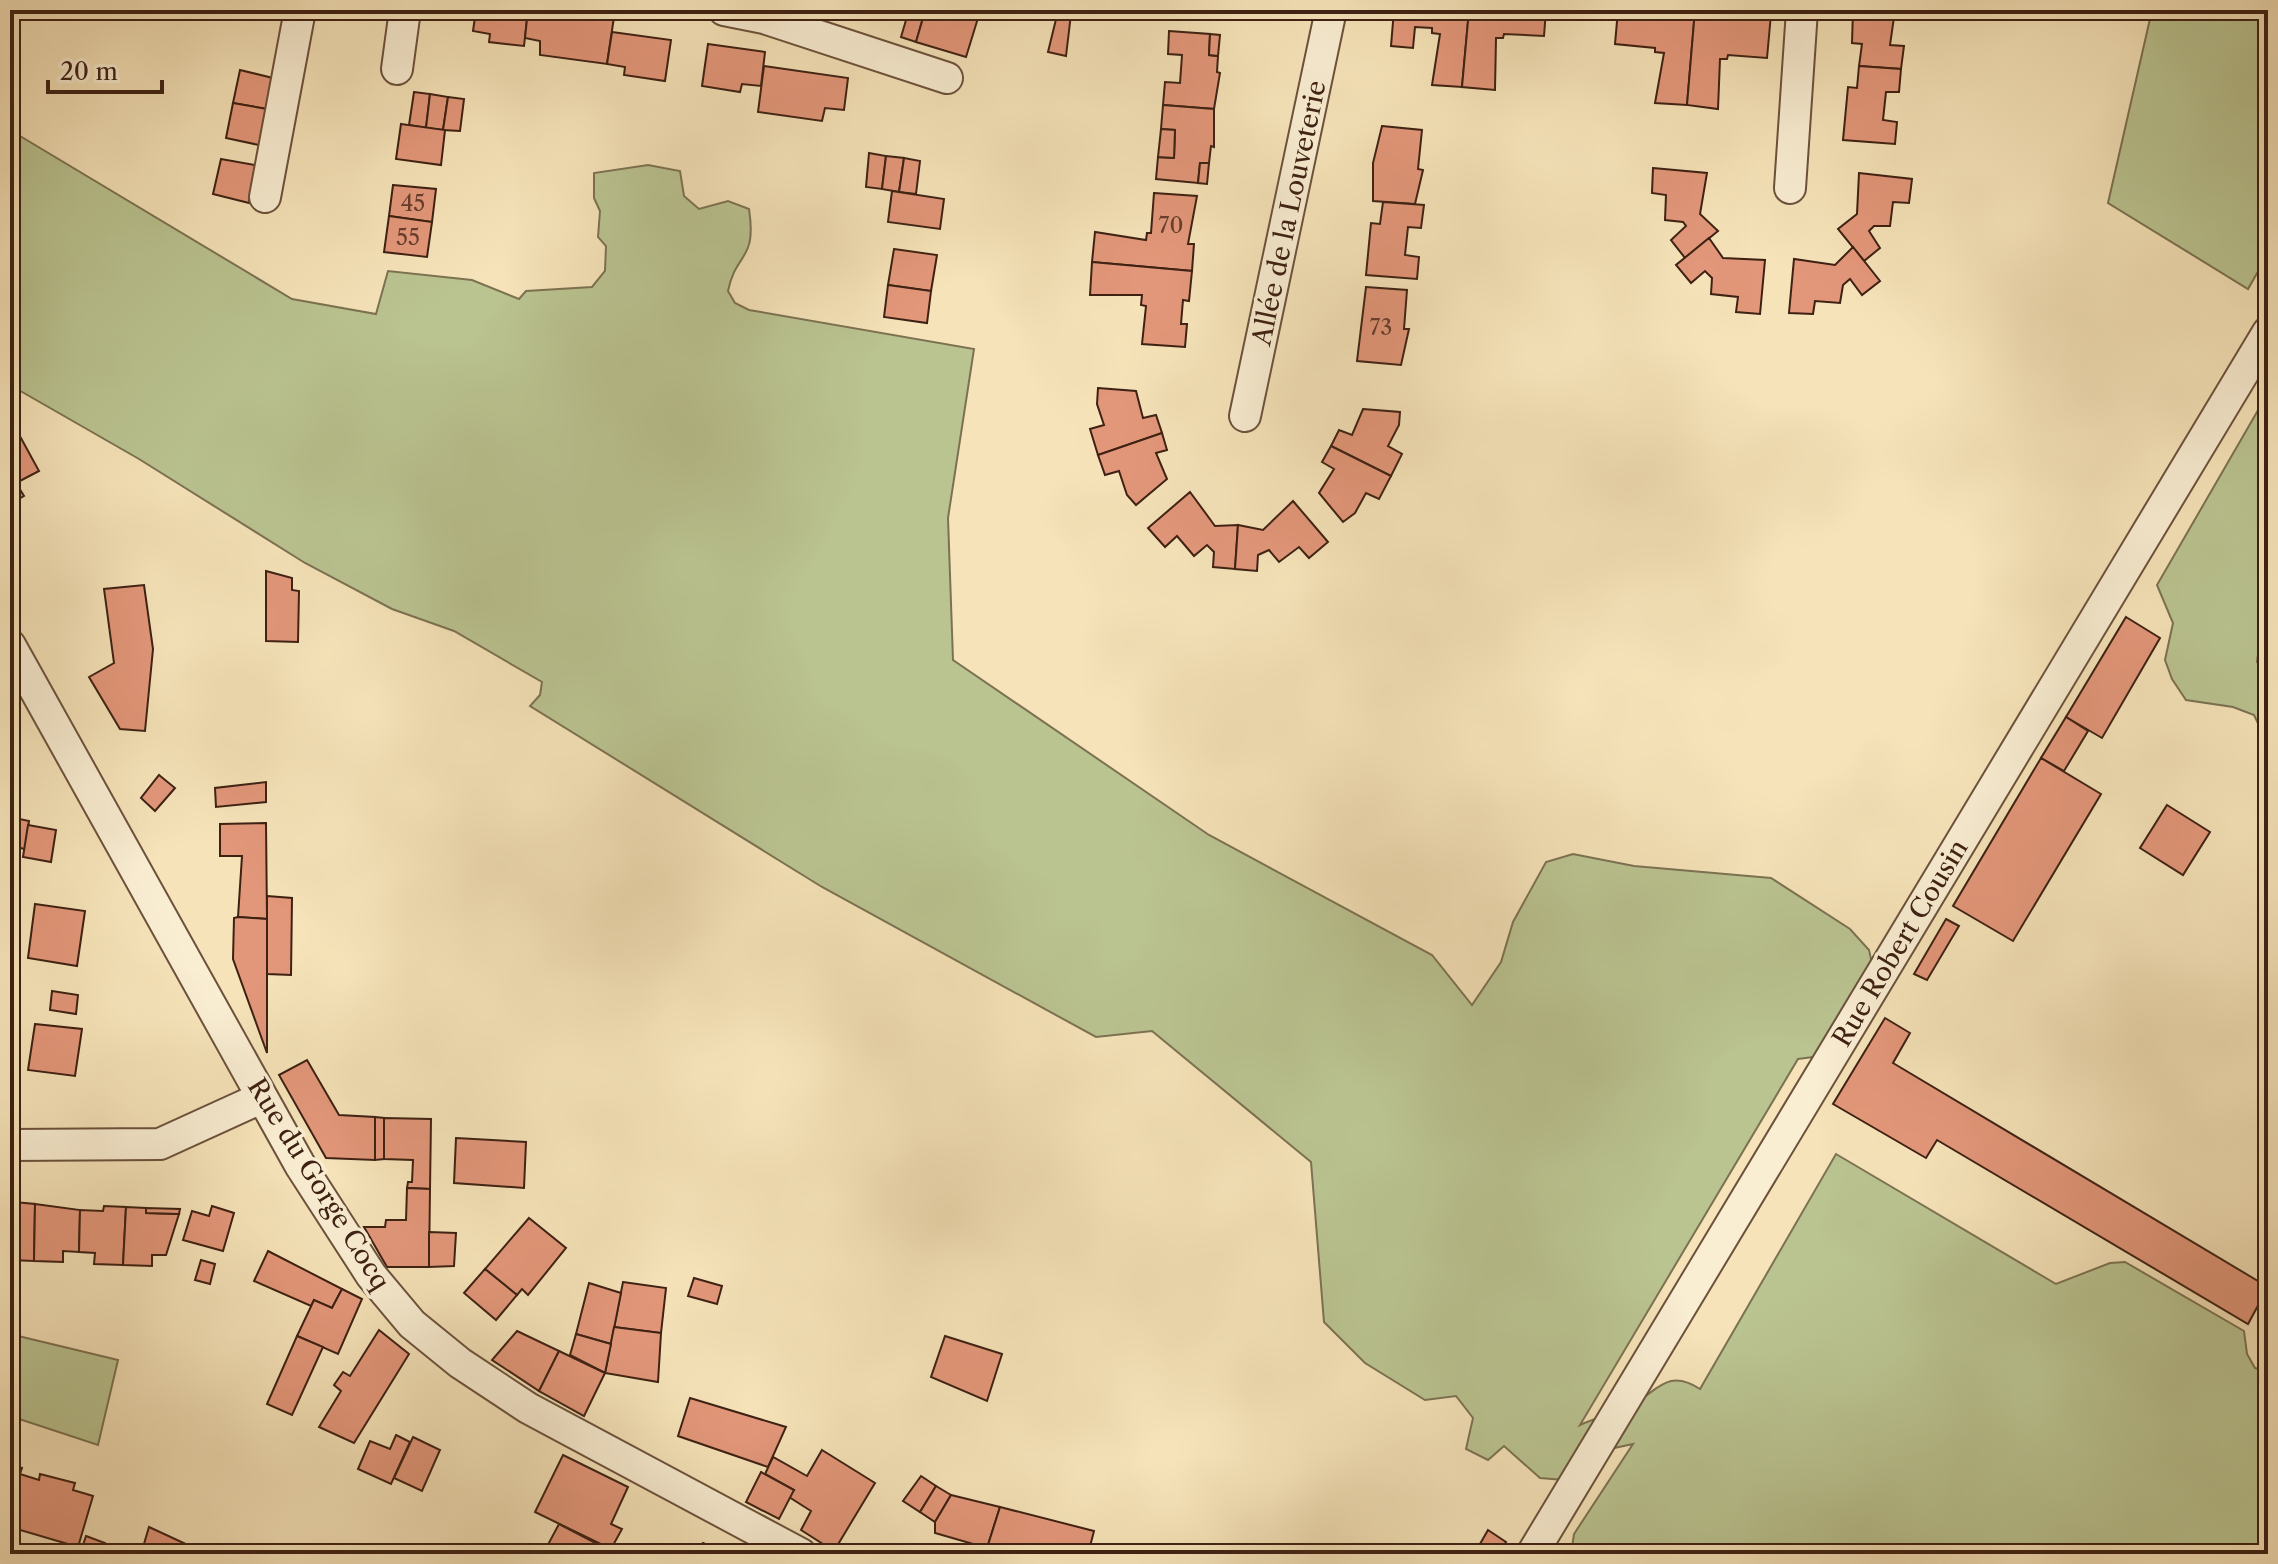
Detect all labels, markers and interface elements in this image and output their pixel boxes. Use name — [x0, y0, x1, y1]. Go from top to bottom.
scale bar — [48, 44, 162, 94]
text: 20 m — [60, 57, 118, 86]
street label: Allée de la Louveterie — [1245, 78, 1333, 349]
house number: 45 — [401, 190, 425, 217]
house number: 70 — [1159, 212, 1183, 239]
house number: 55 — [396, 224, 420, 251]
house number: 73 — [1370, 314, 1392, 341]
street label: Rue Robert Cousin — [1825, 834, 1975, 1052]
street label: Rue du Gorge Cocq — [241, 1072, 397, 1296]

